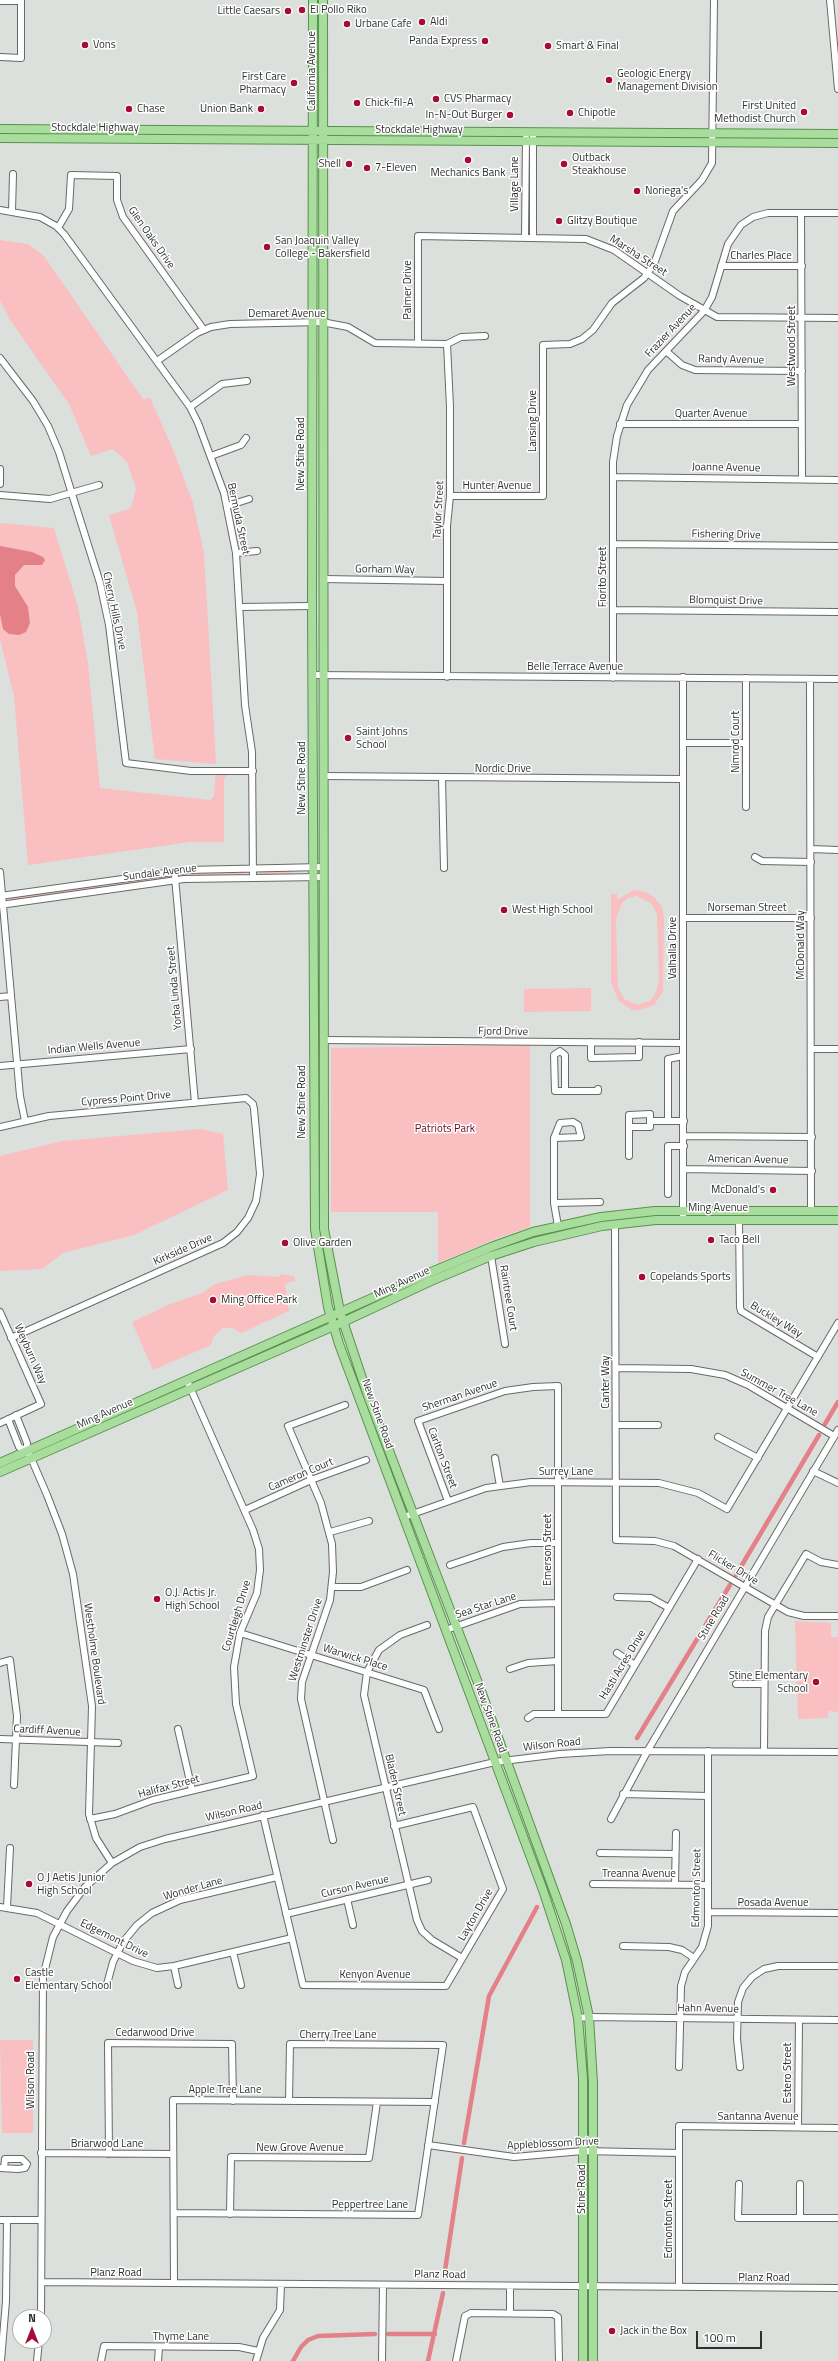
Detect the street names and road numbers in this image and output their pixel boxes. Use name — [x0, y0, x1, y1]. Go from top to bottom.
street label: California Avenue — [305, 31, 319, 111]
street label: Stockdale Highway — [51, 121, 139, 135]
street label: Stockdale Highway — [375, 123, 463, 137]
street label: Village Lane — [508, 156, 522, 212]
street label: Glen Oaks Drive — [125, 204, 177, 272]
street label: Marsha Street — [607, 233, 669, 279]
street label: Charles Place — [730, 249, 792, 263]
street label: Palmer Drive — [401, 260, 415, 320]
street label: Frazier Avenue — [643, 301, 699, 361]
street label: Westwood Street — [785, 306, 799, 386]
street label: Demaret Avenue — [248, 307, 326, 321]
street label: Randy Avenue — [698, 353, 764, 367]
street label: Lansing Drive — [526, 390, 540, 452]
street label: Quarter Avenue — [675, 407, 747, 421]
street label: New Stine Road — [294, 417, 308, 491]
street label: Joanne Avenue — [692, 461, 760, 475]
street label: Hunter Avenue — [462, 479, 532, 493]
street label: Taylor Street — [431, 480, 447, 540]
street label: Bermuda Street — [224, 482, 252, 556]
street label: Fishering Drive — [691, 528, 761, 542]
street label: Fiorito Street — [596, 547, 610, 607]
street label: Gorham Way — [355, 563, 415, 577]
street label: Cherry Hills Drive — [99, 571, 129, 651]
street label: Blomquist Drive — [689, 594, 763, 608]
street label: Belle Terrace Avenue — [527, 660, 623, 674]
street label: Nimrod Court — [729, 711, 743, 773]
street label: New Stine Road — [295, 741, 309, 815]
street label: Nordic Drive — [475, 762, 531, 776]
street label: Sundale Avenue — [122, 862, 198, 884]
street label: Norseman Street — [707, 901, 787, 915]
street label: McDonald Way — [794, 910, 808, 980]
street label: Valhalla Drive — [666, 917, 680, 979]
street label: Yorba Linda Street — [165, 945, 185, 1031]
street label: Fjord Drive — [478, 1025, 528, 1039]
street label: Indian Wells Avenue — [47, 1036, 141, 1058]
street label: New Stine Road — [295, 1065, 309, 1139]
street label: Cypress Point Drive — [81, 1089, 171, 1109]
street label: American Avenue — [708, 1153, 788, 1167]
street label: Ming Avenue — [688, 1201, 748, 1215]
street label: Kirkside Drive — [151, 1231, 215, 1269]
street label: Ming Avenue — [372, 1264, 432, 1302]
street label: Raintree Court — [496, 1264, 520, 1332]
street label: Buckley Way — [747, 1299, 805, 1341]
street label: Weyburn Way — [11, 1322, 49, 1386]
street label: Canter Way — [599, 1355, 613, 1409]
street label: Summer Tree Lane — [738, 1366, 820, 1420]
street label: New Stine Road — [358, 1377, 396, 1451]
street label: Sherman Avenue — [421, 1377, 499, 1415]
street label: Ming Avenue — [75, 1396, 135, 1432]
street label: Carlton Street — [424, 1426, 460, 1490]
street label: Cameron Court — [267, 1455, 335, 1495]
street label: Surrey Lane — [539, 1465, 593, 1479]
street label: Emerson Street — [541, 1514, 555, 1586]
street label: Flicker Drive — [705, 1548, 761, 1588]
street label: Courtleigh Drive — [220, 1579, 254, 1653]
street label: Sea Star Lane — [454, 1590, 518, 1622]
street label: Stine Road — [696, 1593, 732, 1643]
street label: Westminster Drive — [286, 1597, 326, 1683]
street label: Westholme Boulevard — [80, 1603, 108, 1705]
street label: Hasti Acres Drive — [597, 1628, 649, 1702]
street label: Warwick Place — [321, 1642, 389, 1674]
street label: New Stine Road — [471, 1681, 509, 1755]
street label: Cardiff Avenue — [13, 1723, 81, 1739]
street label: Wilson Road — [523, 1735, 581, 1755]
street label: Bladen Street — [381, 1753, 409, 1817]
street label: Halifax Street — [137, 1772, 201, 1802]
street label: Wilson Road — [204, 1799, 264, 1825]
street label: Edmonton Street — [690, 1848, 704, 1928]
street label: Treanna Avenue — [602, 1867, 676, 1881]
street label: Curson Avenue — [320, 1873, 390, 1901]
street label: Wonder Lane — [162, 1874, 224, 1904]
street label: Layton Drive — [456, 1887, 496, 1943]
street label: Posada Avenue — [737, 1896, 809, 1910]
street label: Edgemont Drive — [78, 1917, 150, 1961]
street label: Kenyon Avenue — [339, 1968, 411, 1982]
street label: Hahn Avenue — [677, 2002, 739, 2016]
street label: Cedarwood Drive — [116, 2026, 194, 2040]
street label: Cherry Tree Lane — [299, 2028, 377, 2042]
street label: Estero Street — [781, 2043, 795, 2103]
street label: Wilson Road — [24, 2051, 38, 2109]
street label: Apple Tree Lane — [189, 2083, 261, 2097]
street label: Santanna Avenue — [718, 2110, 798, 2124]
street label: Appleblossom Drive — [507, 2135, 599, 2153]
street label: Briarwood Lane — [71, 2137, 143, 2151]
street label: New Grove Avenue — [256, 2141, 344, 2155]
street label: Stine Road — [575, 2164, 589, 2214]
street label: Edmonton Street — [662, 2179, 676, 2259]
street label: Peppertree Lane — [332, 2198, 408, 2212]
street label: Planz Road — [90, 2266, 142, 2280]
street label: Planz Road — [414, 2268, 466, 2282]
street label: Planz Road — [738, 2271, 790, 2285]
street label: Thyme Lane — [153, 2330, 209, 2344]

